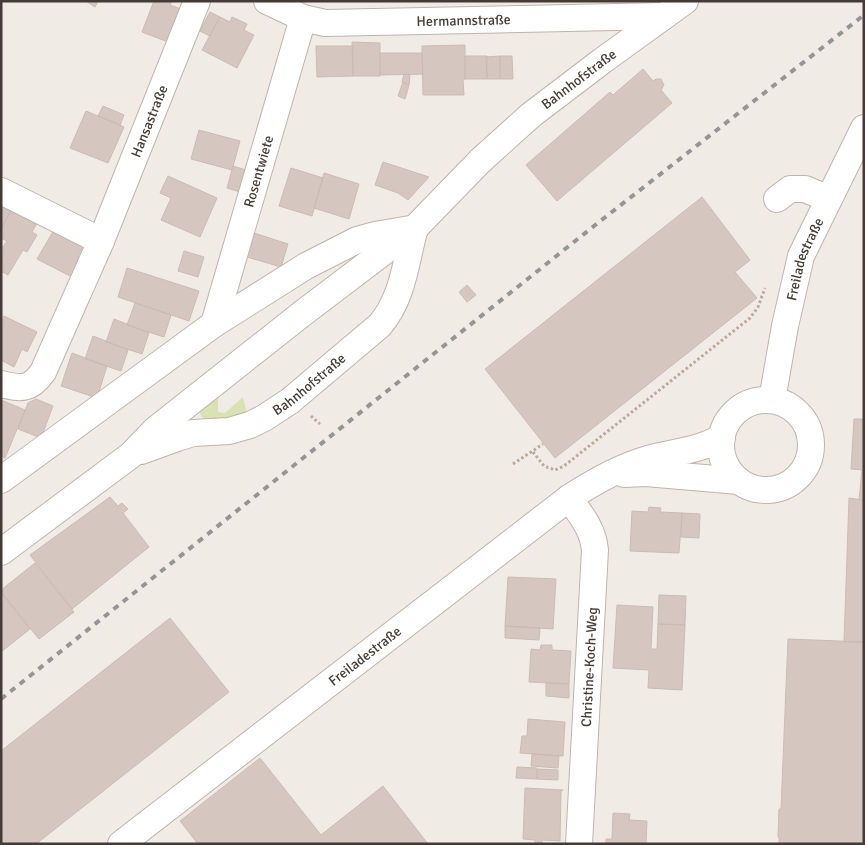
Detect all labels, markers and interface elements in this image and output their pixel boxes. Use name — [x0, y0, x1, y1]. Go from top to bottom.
street label: Hermannstraße — [416, 11, 511, 30]
street label: Bahnhofstraße — [538, 46, 620, 113]
street label: Hansastraße — [127, 83, 172, 160]
street label: Rosentwiete — [240, 133, 277, 209]
street label: Freiladestraße — [783, 215, 827, 302]
street label: Bahnhofstraße — [269, 350, 349, 419]
street label: Christine-Koch-Weg — [578, 607, 601, 727]
street label: Freiladestraße — [325, 623, 405, 690]

